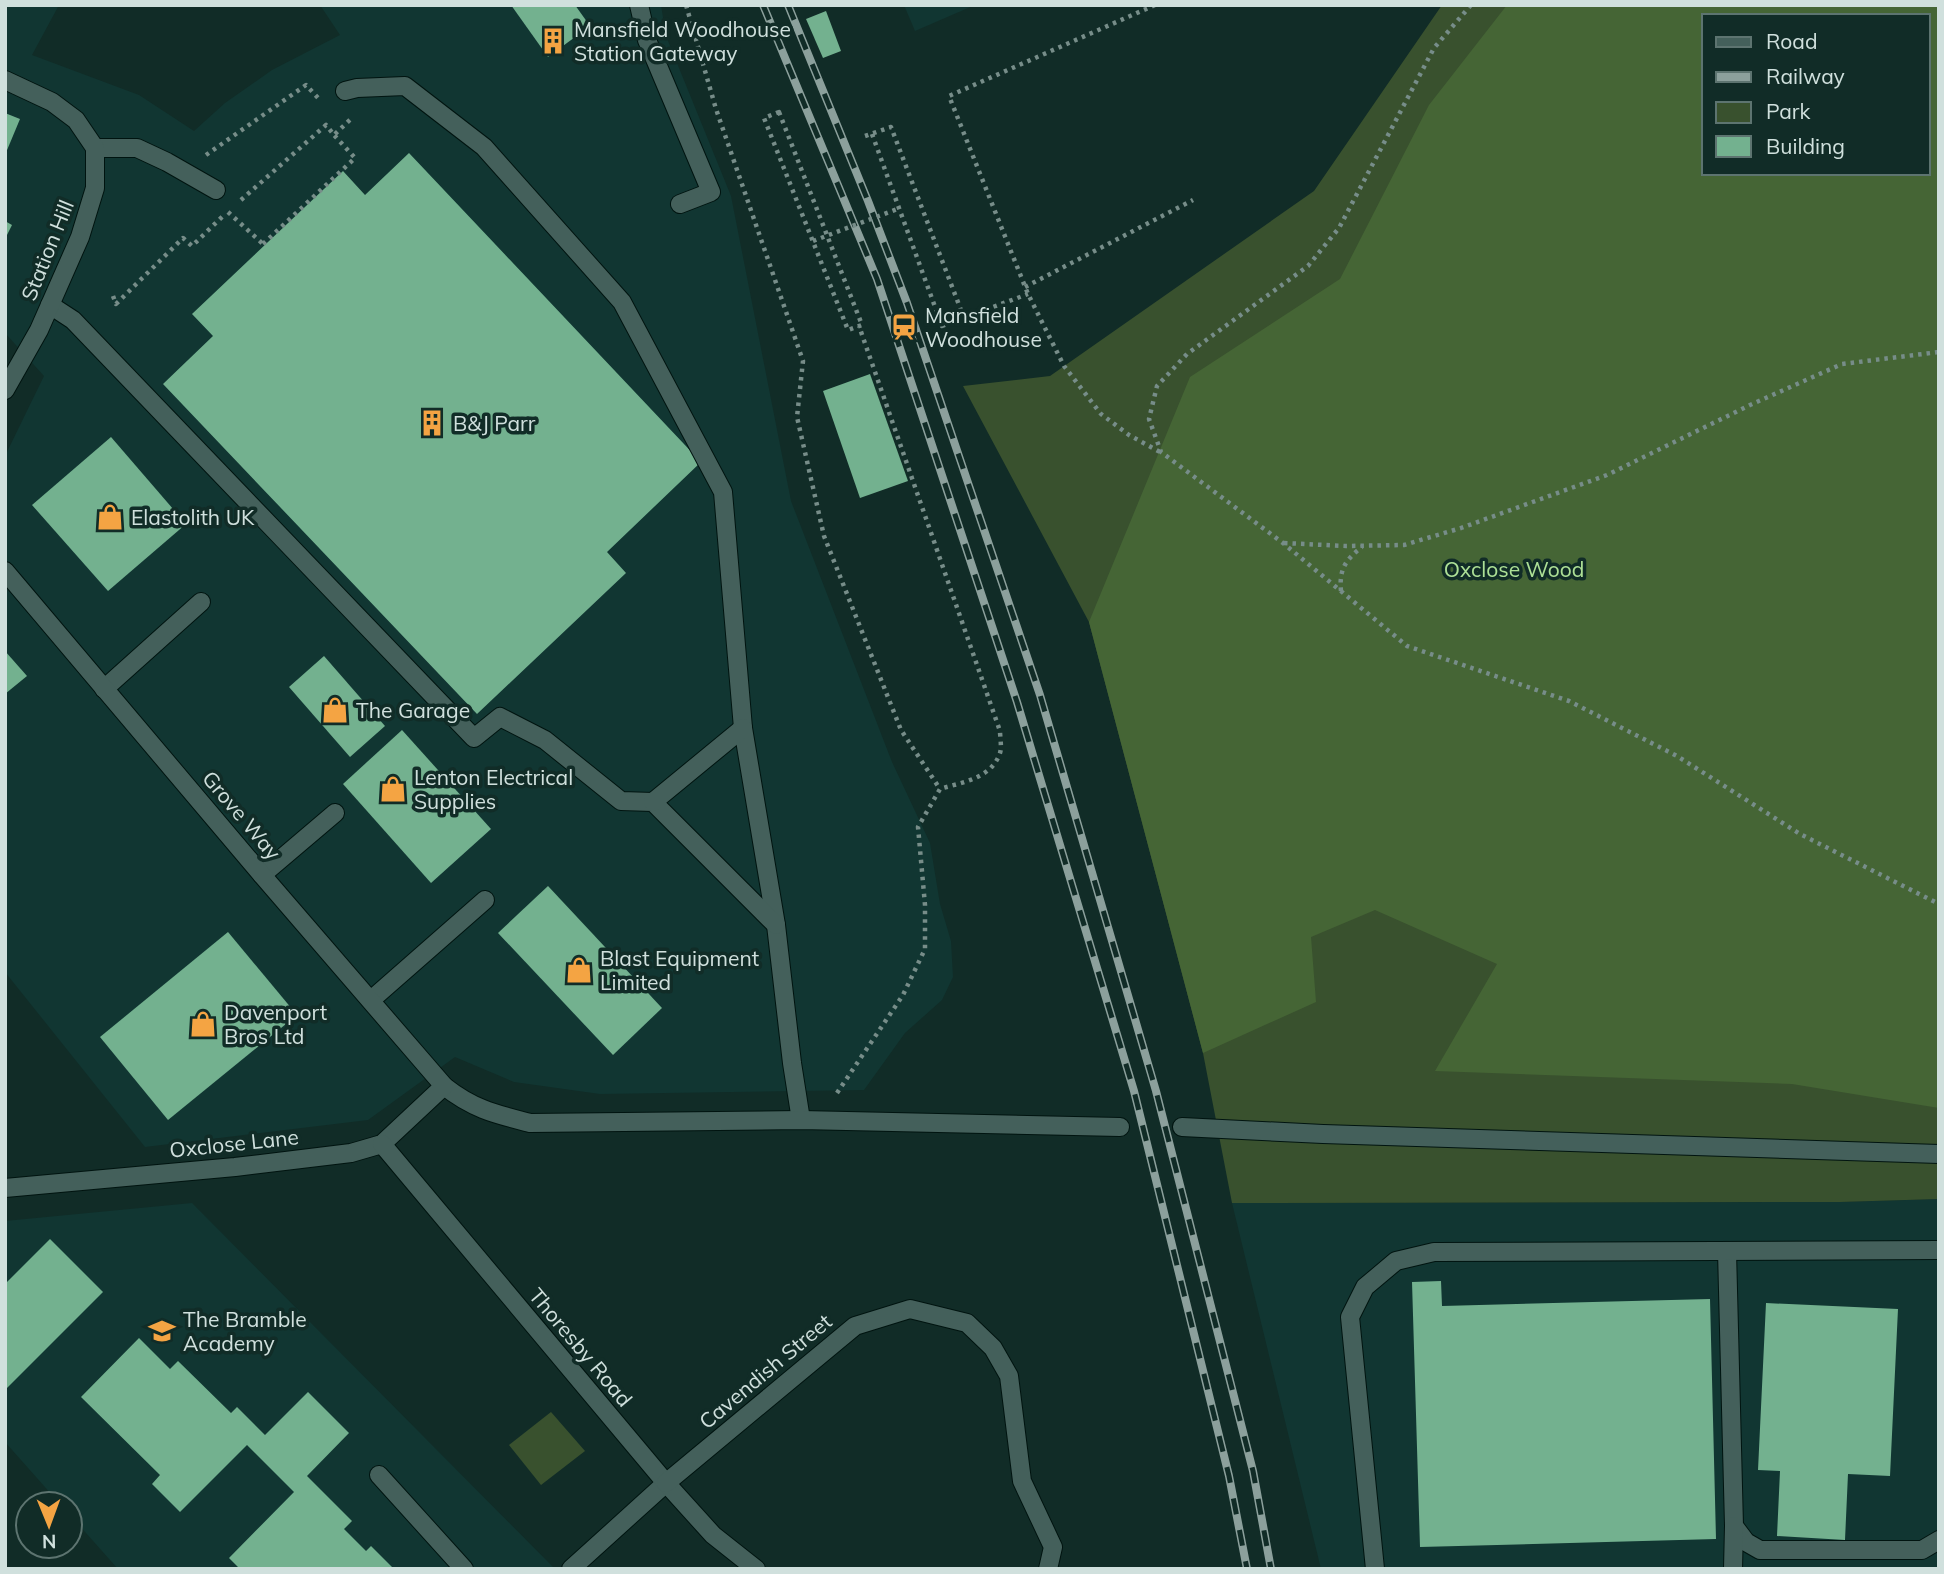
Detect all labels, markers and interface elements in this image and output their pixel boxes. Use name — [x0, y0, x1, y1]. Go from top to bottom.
legend — [1702, 14, 1930, 175]
place label: Mansfield Woodhouse Station Gateway — [574, 16, 791, 66]
building icon: Mansfield Woodhouse Station Gateway — [538, 26, 568, 56]
text: Road — [1766, 28, 1817, 54]
text: Railway — [1766, 63, 1845, 89]
text: Park — [1766, 98, 1810, 124]
text: Building — [1766, 133, 1845, 159]
street label: Station Hill — [15, 196, 79, 304]
place label: Mansfield Woodhouse — [925, 302, 1042, 352]
station icon: Mansfield Woodhouse — [889, 312, 919, 342]
building icon: B&J Parr — [417, 408, 447, 438]
place label: B&J Parr — [453, 410, 536, 436]
shop icon: Elastolith UK — [95, 502, 125, 532]
place label: Elastolith UK — [131, 504, 255, 530]
park label: Oxclose Wood — [1444, 556, 1584, 582]
shop icon: The Garage — [320, 695, 350, 725]
place label: The Garage — [356, 697, 470, 723]
place label: Lenton Electrical Supplies — [414, 764, 573, 814]
street label: Grove Way — [197, 765, 287, 865]
shop icon: Lenton Electrical Supplies — [378, 774, 408, 804]
place label: Blast Equipment Limited — [600, 945, 759, 995]
shop icon: Blast Equipment Limited — [564, 955, 594, 985]
place label: Davenport Bros Ltd — [224, 999, 327, 1049]
shop icon: Davenport Bros Ltd — [188, 1009, 218, 1039]
street label: Oxclose Lane — [168, 1123, 300, 1163]
street label: Thoresby Road — [524, 1282, 638, 1412]
place label: The Bramble Academy — [183, 1306, 307, 1356]
street label: Cavendish Street — [693, 1308, 837, 1434]
school or university icon: The Bramble Academy — [147, 1316, 177, 1346]
north arrow — [14, 1490, 84, 1560]
text: N — [42, 1530, 57, 1554]

